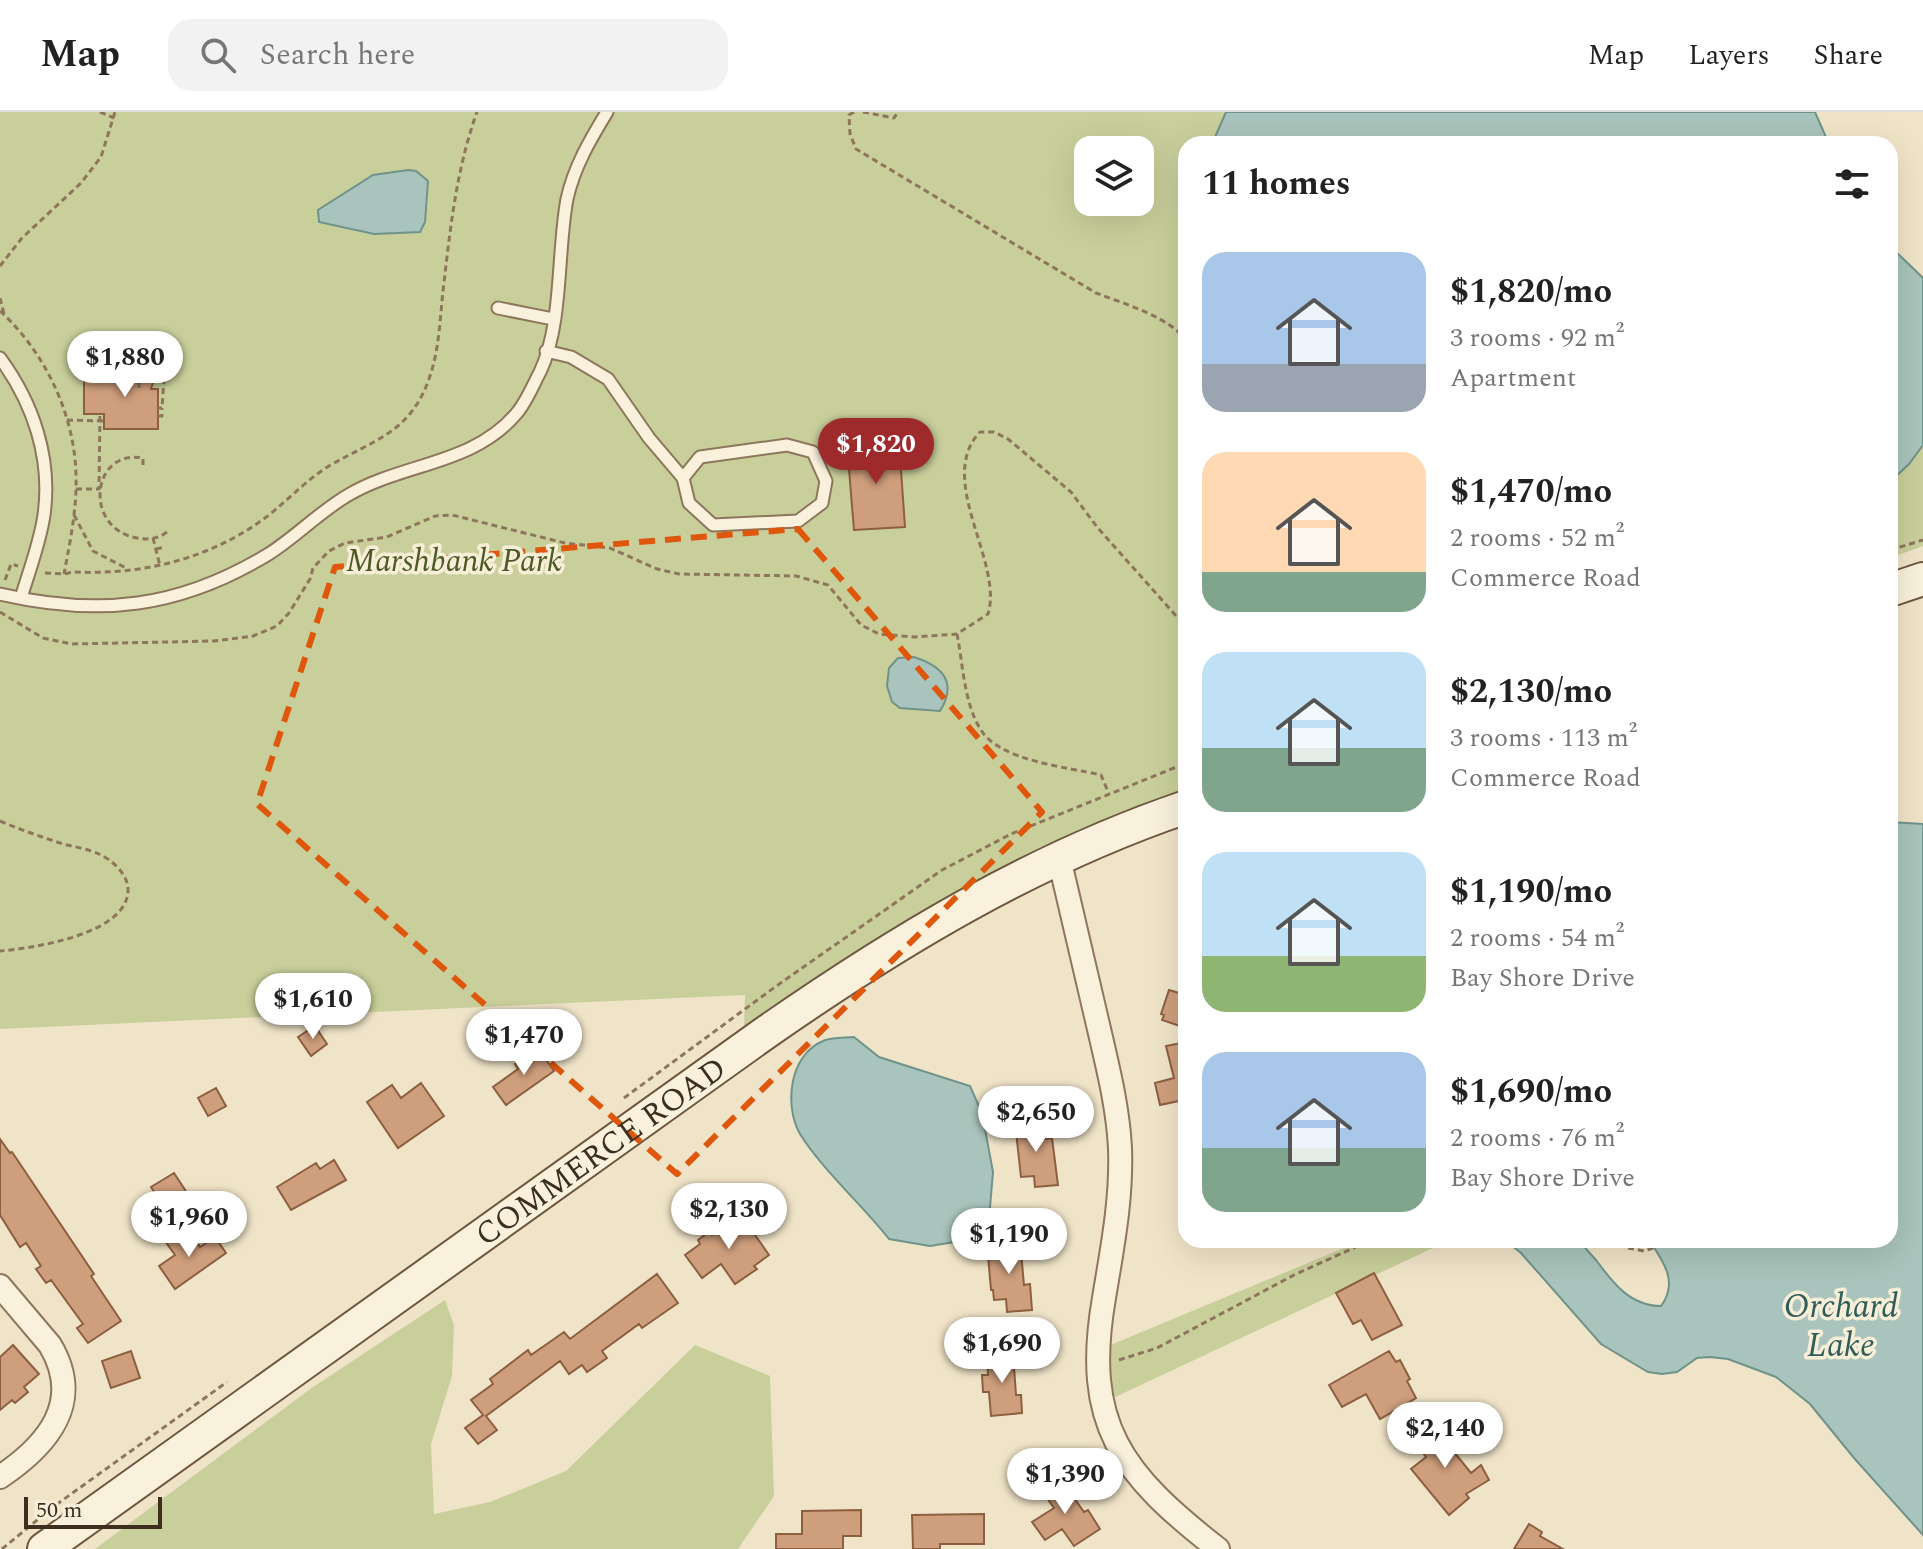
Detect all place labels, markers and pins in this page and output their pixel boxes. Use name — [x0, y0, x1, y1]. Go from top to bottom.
pin: $1,880 — [60, 331, 190, 399]
pin: $1,820 — [811, 418, 941, 486]
pin: $1,610 — [248, 973, 378, 1041]
pin: $1,470 — [459, 1009, 589, 1077]
pin: $2,650 — [971, 1086, 1101, 1154]
pin: $2,130 — [664, 1183, 794, 1251]
pin: $1,960 — [124, 1191, 254, 1259]
pin: $1,190 — [944, 1208, 1074, 1276]
pin: $1,690 — [937, 1317, 1067, 1385]
pin: $2,140 — [1380, 1402, 1510, 1470]
pin: $1,390 — [1000, 1448, 1130, 1516]

